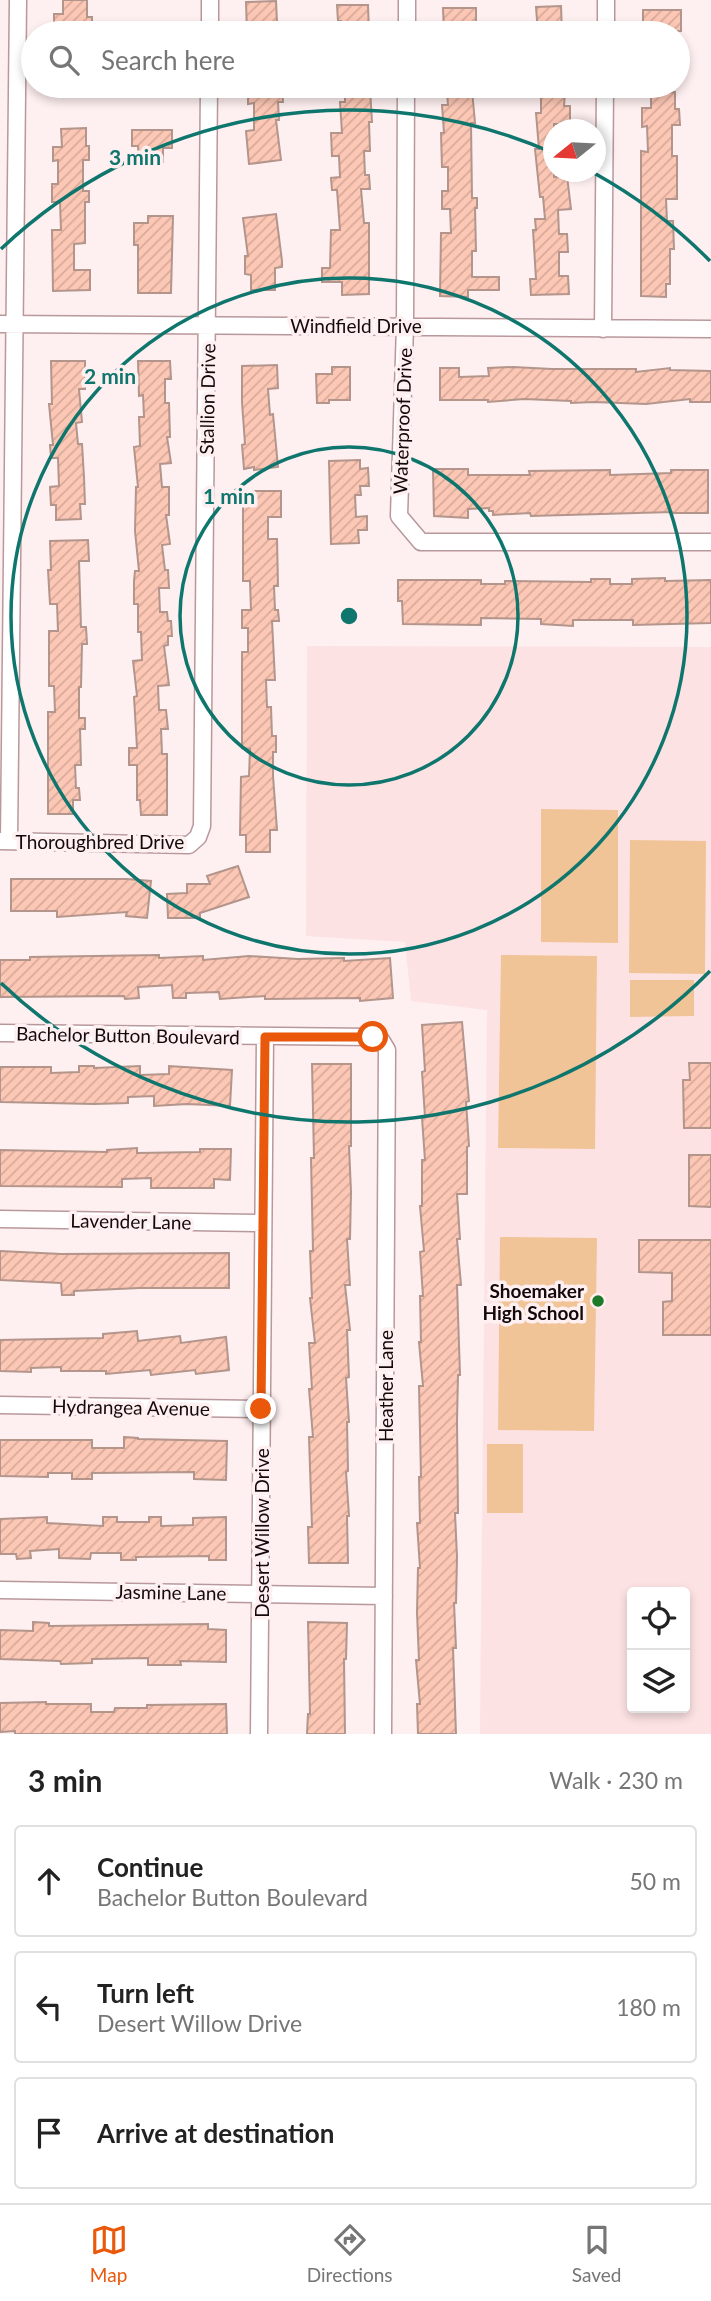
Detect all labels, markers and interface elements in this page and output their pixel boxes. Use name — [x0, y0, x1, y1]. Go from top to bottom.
search box — [21, 21, 690, 98]
icon: search — [45, 41, 83, 79]
text: Search here — [101, 44, 235, 76]
north arrow — [543, 119, 606, 182]
text: 3 min — [109, 144, 161, 169]
street label: Windfield Drive — [290, 314, 422, 337]
street label: Stallion Drive — [195, 343, 219, 455]
street label: Waterproof Drive — [388, 347, 416, 495]
text: 2 min — [84, 363, 136, 388]
text: 1 min — [203, 483, 255, 508]
centre of rings — [337, 604, 361, 628]
street label: Thoroughbred Drive — [16, 830, 184, 853]
route start — [357, 1021, 388, 1052]
street label: Bachelor Button Boulevard — [16, 1022, 240, 1048]
street label: Lavender Lane — [70, 1208, 192, 1234]
place label: Shoemaker High School — [482, 1279, 585, 1324]
marker: Shoemaker High School — [590, 1293, 606, 1309]
street label: Heather Lane — [374, 1330, 397, 1442]
route end — [245, 1393, 276, 1424]
street label: Hydrangea Avenue — [52, 1394, 210, 1420]
street label: Desert Willow Drive — [250, 1448, 273, 1618]
street label: Jasmine Lane — [115, 1580, 227, 1604]
map controls — [627, 1587, 690, 1713]
button: locate — [627, 1587, 690, 1650]
button: layers — [627, 1650, 690, 1713]
text: 3 min — [28, 1762, 102, 1798]
text: Walk · 230 m — [549, 1766, 683, 1794]
text: Continue — [97, 1851, 203, 1883]
icon: ahead — [30, 1862, 68, 1900]
text: 50 m — [630, 1867, 681, 1895]
text: Bachelor Button Boulevard — [97, 1883, 368, 1911]
text: Turn left — [97, 1977, 194, 2009]
icon: left — [30, 1988, 68, 2026]
text: 180 m — [616, 1993, 681, 2021]
text: Desert Willow Drive — [97, 2009, 302, 2037]
icon: arrive — [30, 2114, 68, 2152]
text: Arrive at destination — [97, 2117, 334, 2149]
tab: Map — [90, 2221, 128, 2286]
tab: Directions — [307, 2221, 393, 2286]
tab: Saved — [572, 2221, 621, 2286]

